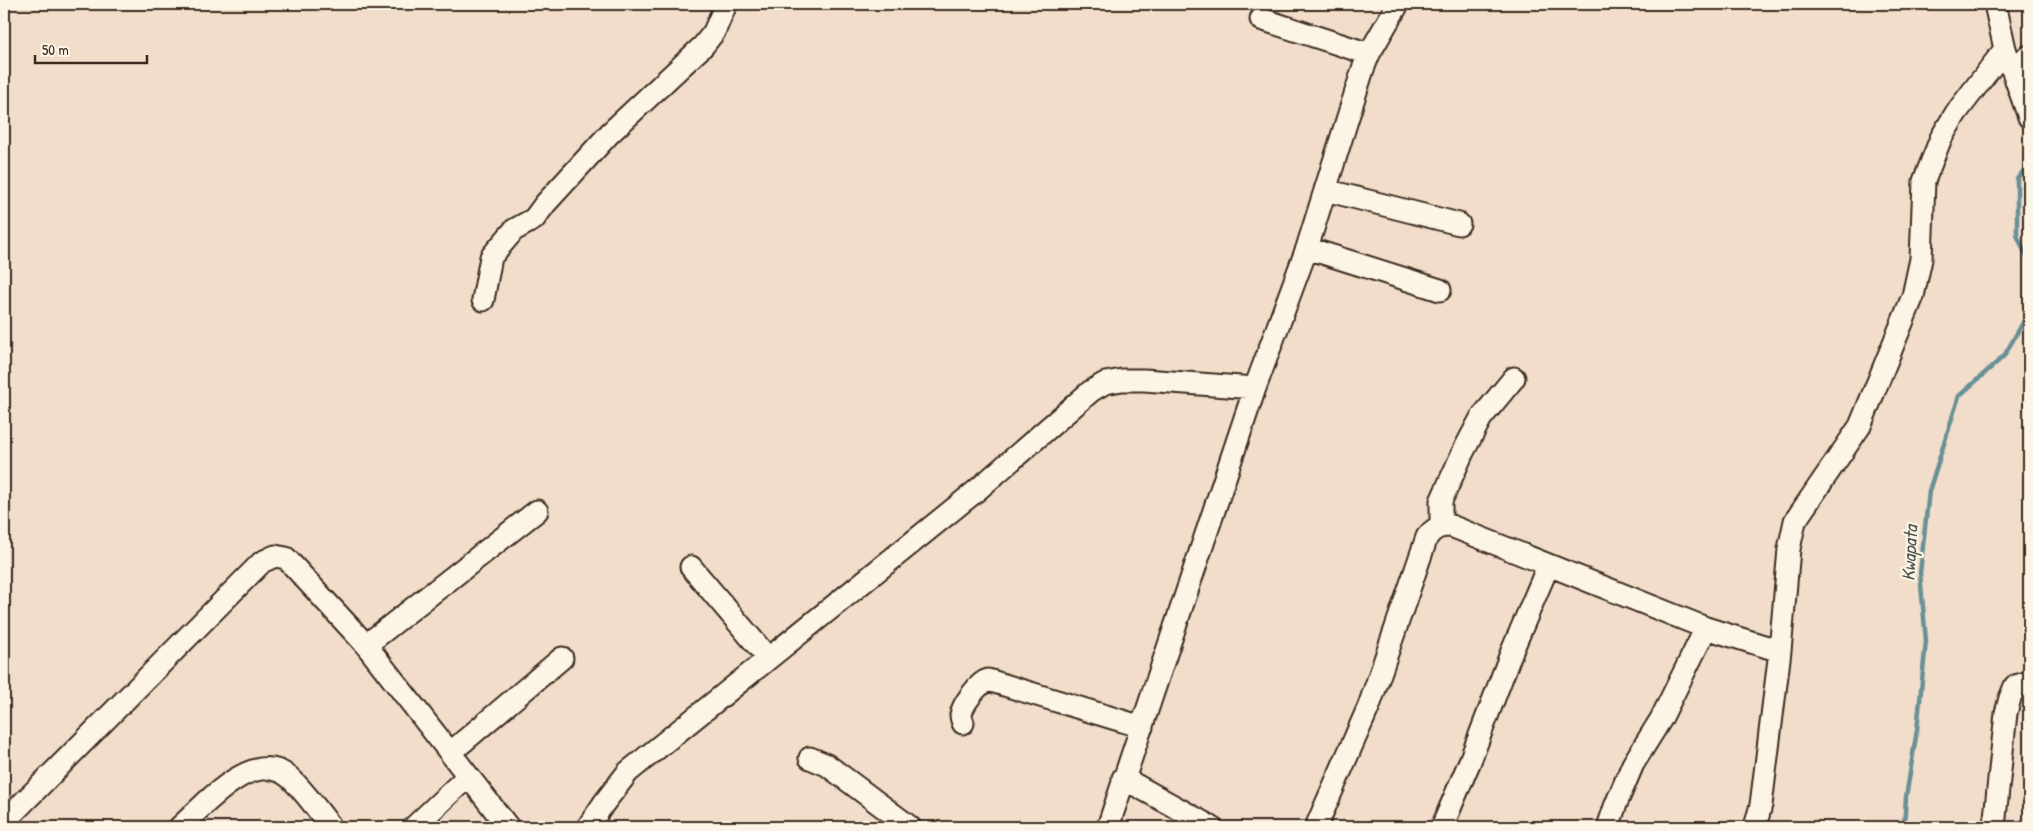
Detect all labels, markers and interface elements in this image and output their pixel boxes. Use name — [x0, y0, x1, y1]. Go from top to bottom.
scale bar — [35, 32, 148, 64]
text: 50 m — [42, 39, 69, 60]
water label: Kwapata — [1895, 522, 1924, 582]

